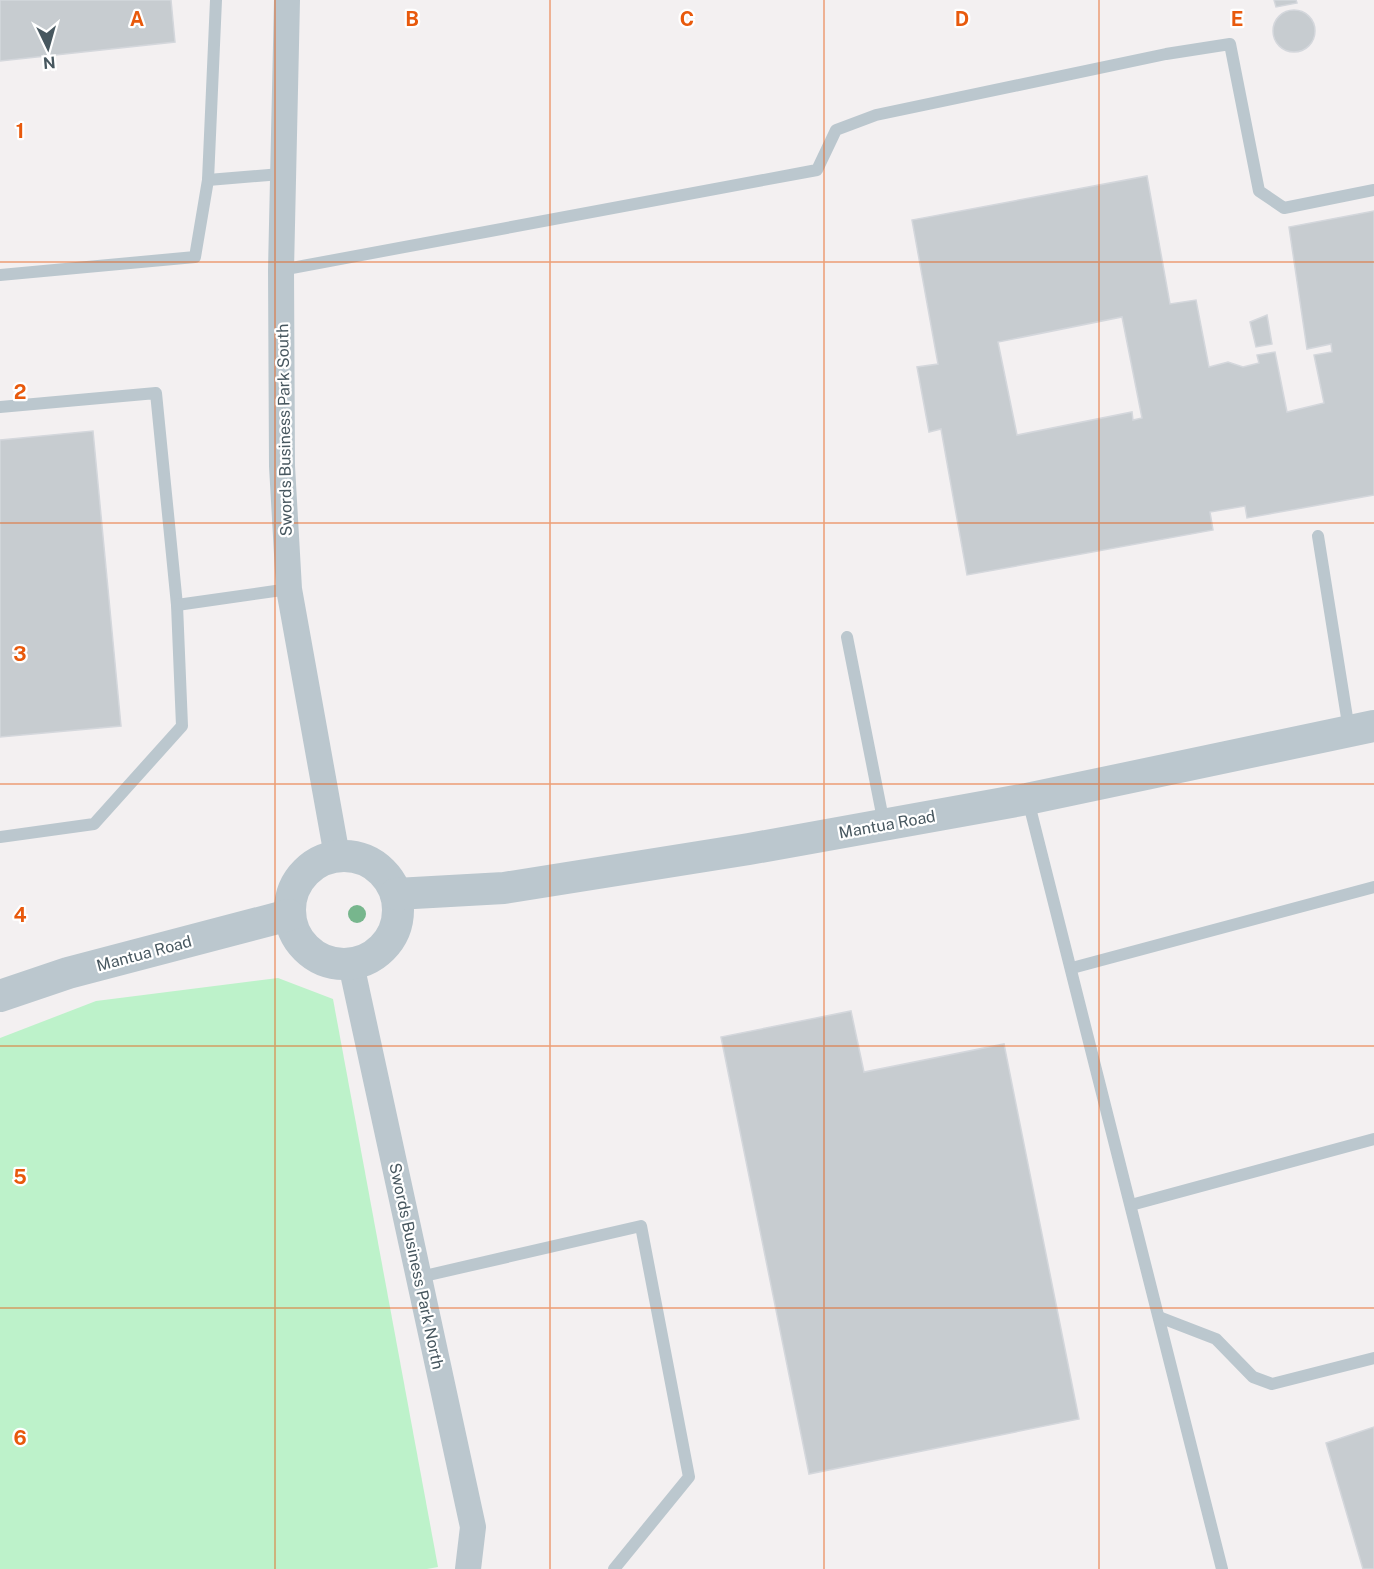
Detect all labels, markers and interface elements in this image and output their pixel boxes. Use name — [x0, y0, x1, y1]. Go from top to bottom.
text: A — [130, 7, 144, 31]
text: B — [405, 7, 419, 31]
text: C — [680, 7, 694, 31]
text: D — [955, 7, 969, 31]
text: E — [1231, 7, 1243, 31]
north arrow — [18, 18, 78, 78]
text: N — [42, 52, 56, 72]
text: 1 — [16, 119, 24, 143]
street label: Swords Business Park South — [273, 323, 296, 536]
text: 2 — [14, 380, 26, 404]
text: 3 — [13, 642, 27, 666]
street label: Mantua Road — [837, 807, 937, 842]
text: 4 — [13, 903, 27, 927]
street label: Mantua Road — [94, 932, 194, 975]
street label: Swords Business Park North — [385, 1161, 448, 1371]
text: 5 — [13, 1165, 27, 1189]
text: 6 — [13, 1426, 27, 1450]

